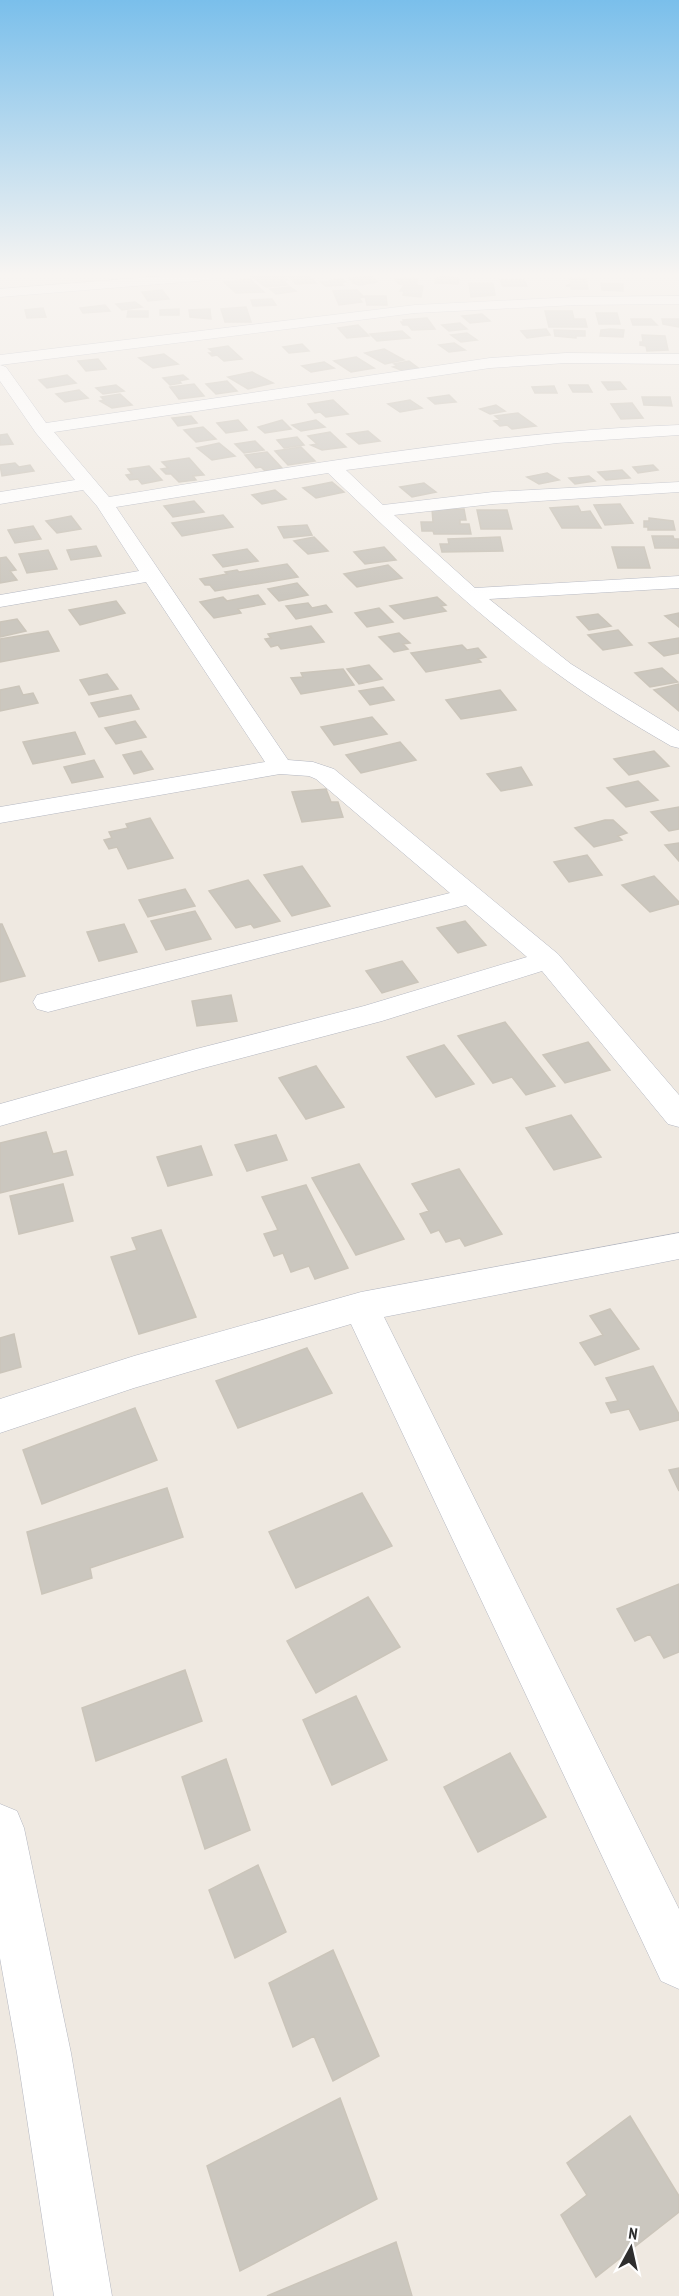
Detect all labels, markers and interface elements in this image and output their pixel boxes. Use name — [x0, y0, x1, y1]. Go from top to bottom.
north arrow — [601, 2218, 661, 2278]
text: N — [627, 2223, 639, 2244]

